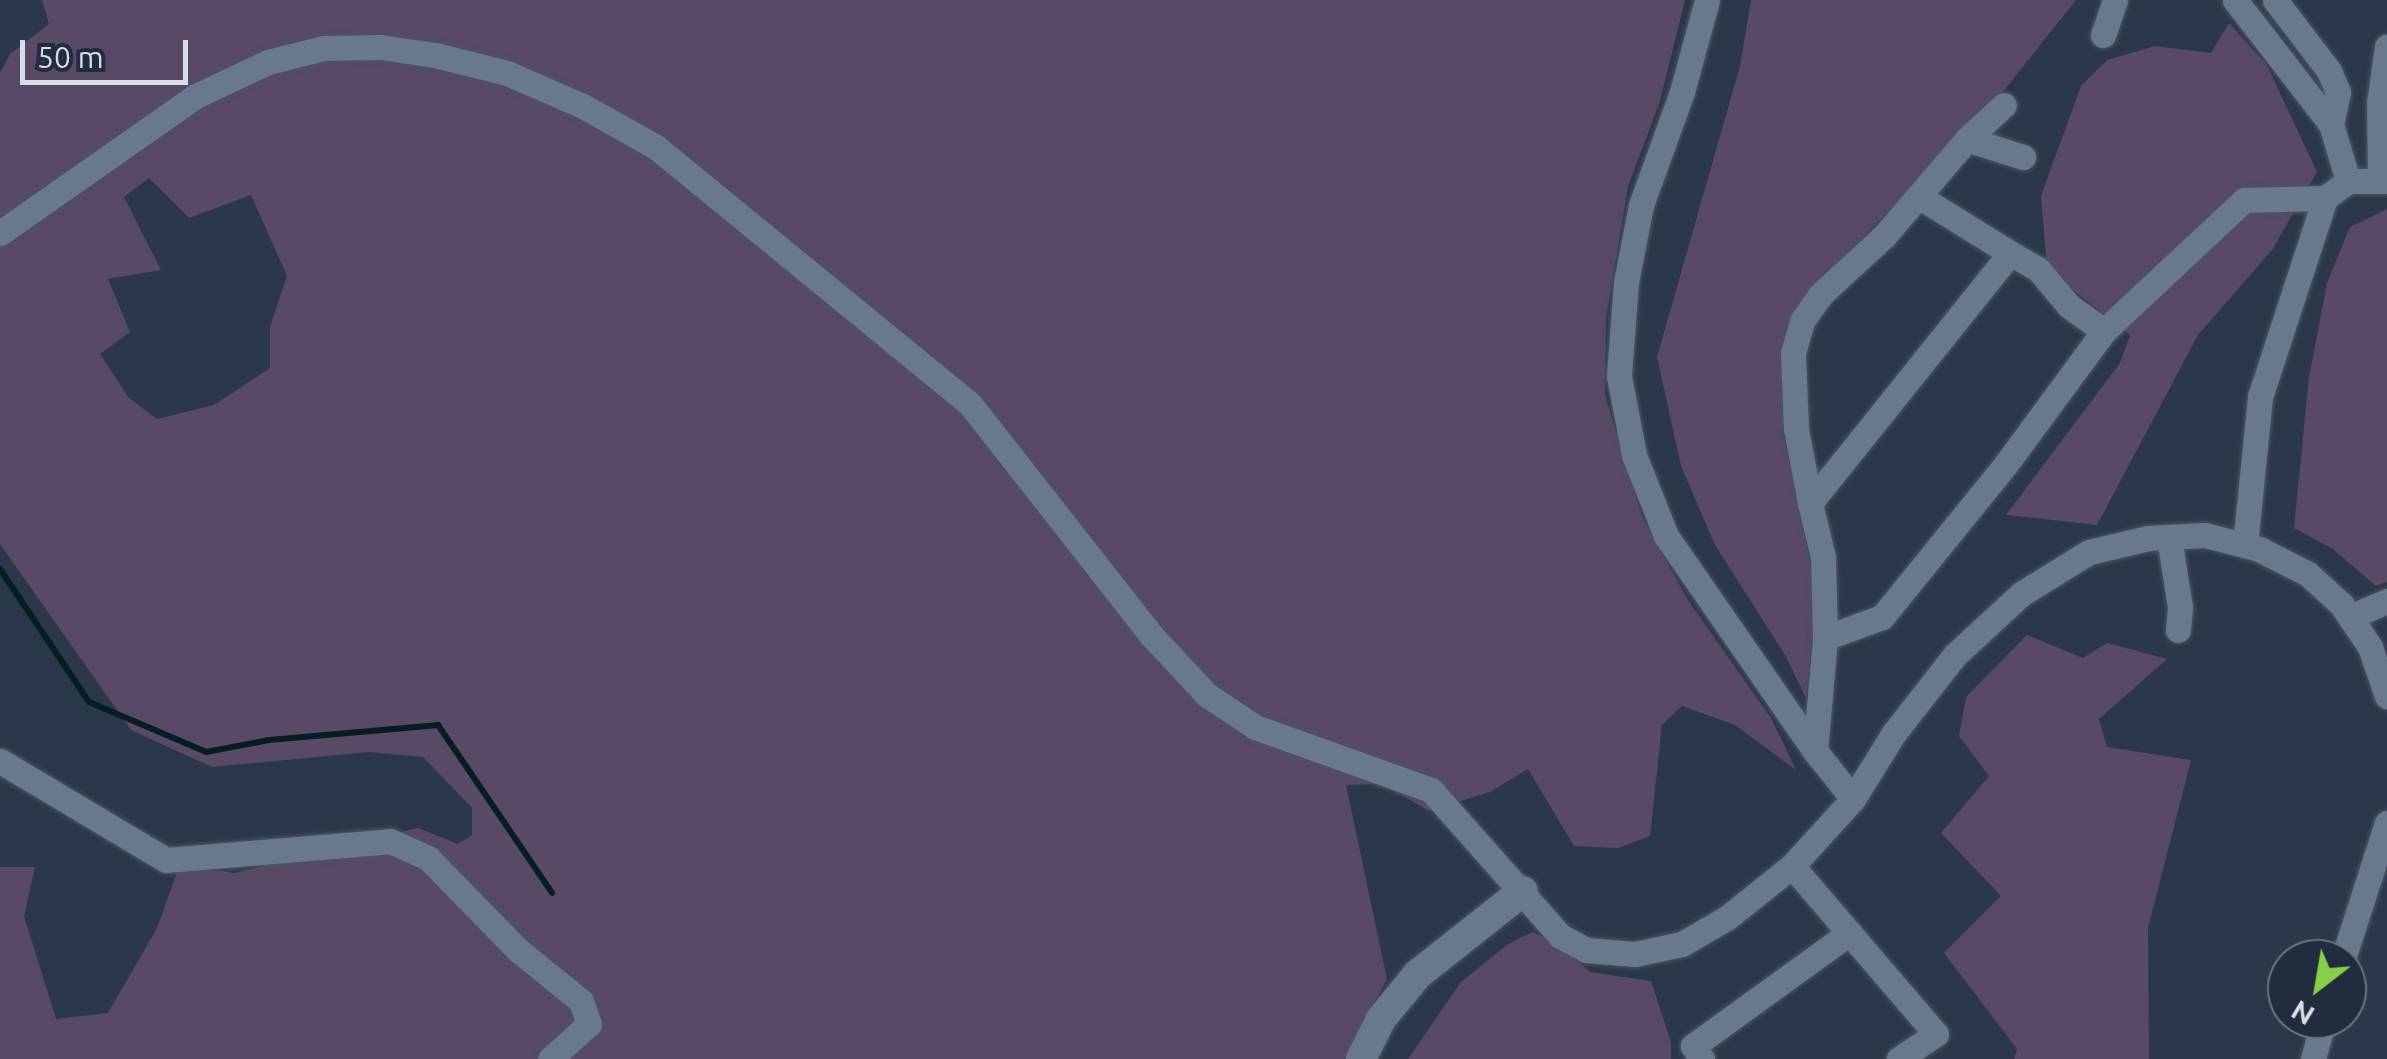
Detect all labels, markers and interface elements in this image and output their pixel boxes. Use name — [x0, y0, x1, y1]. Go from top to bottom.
scale bar — [25, 20, 192, 82]
text: 50 m — [37, 40, 104, 74]
north arrow — [2267, 939, 2367, 1039]
text: N — [2285, 995, 2319, 1032]

